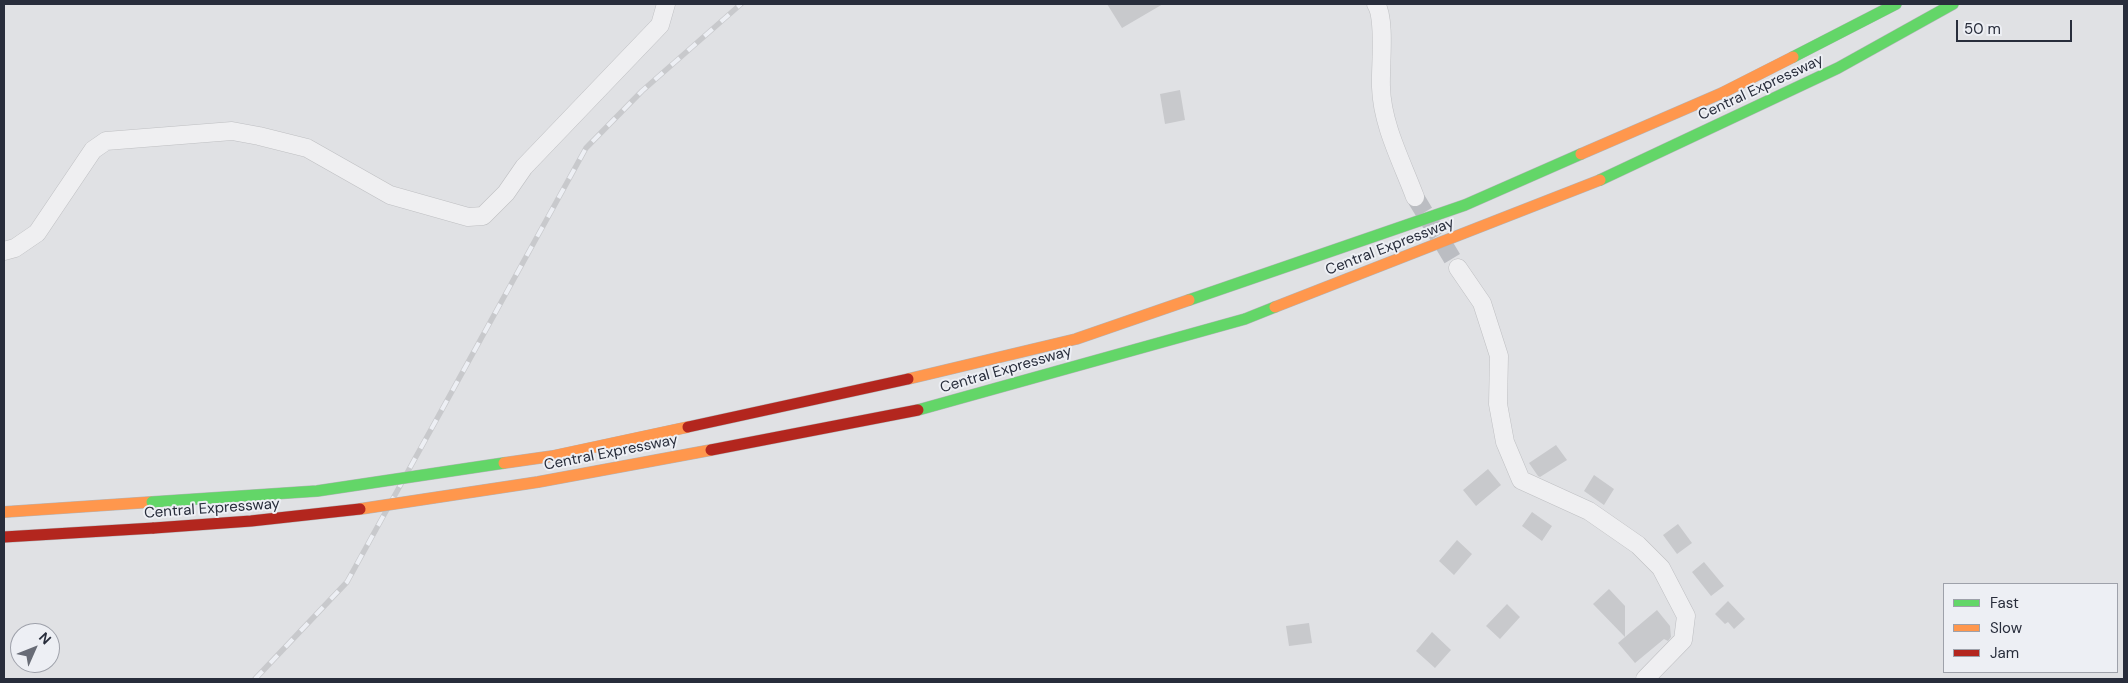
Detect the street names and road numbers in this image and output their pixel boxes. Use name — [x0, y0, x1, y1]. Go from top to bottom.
street label: Central Expressway — [1696, 51, 1826, 125]
street label: Central Expressway — [1323, 214, 1457, 280]
street label: Central Expressway — [938, 343, 1074, 397]
street label: Central Expressway — [542, 431, 680, 475]
street label: Central Expressway — [143, 495, 281, 523]

